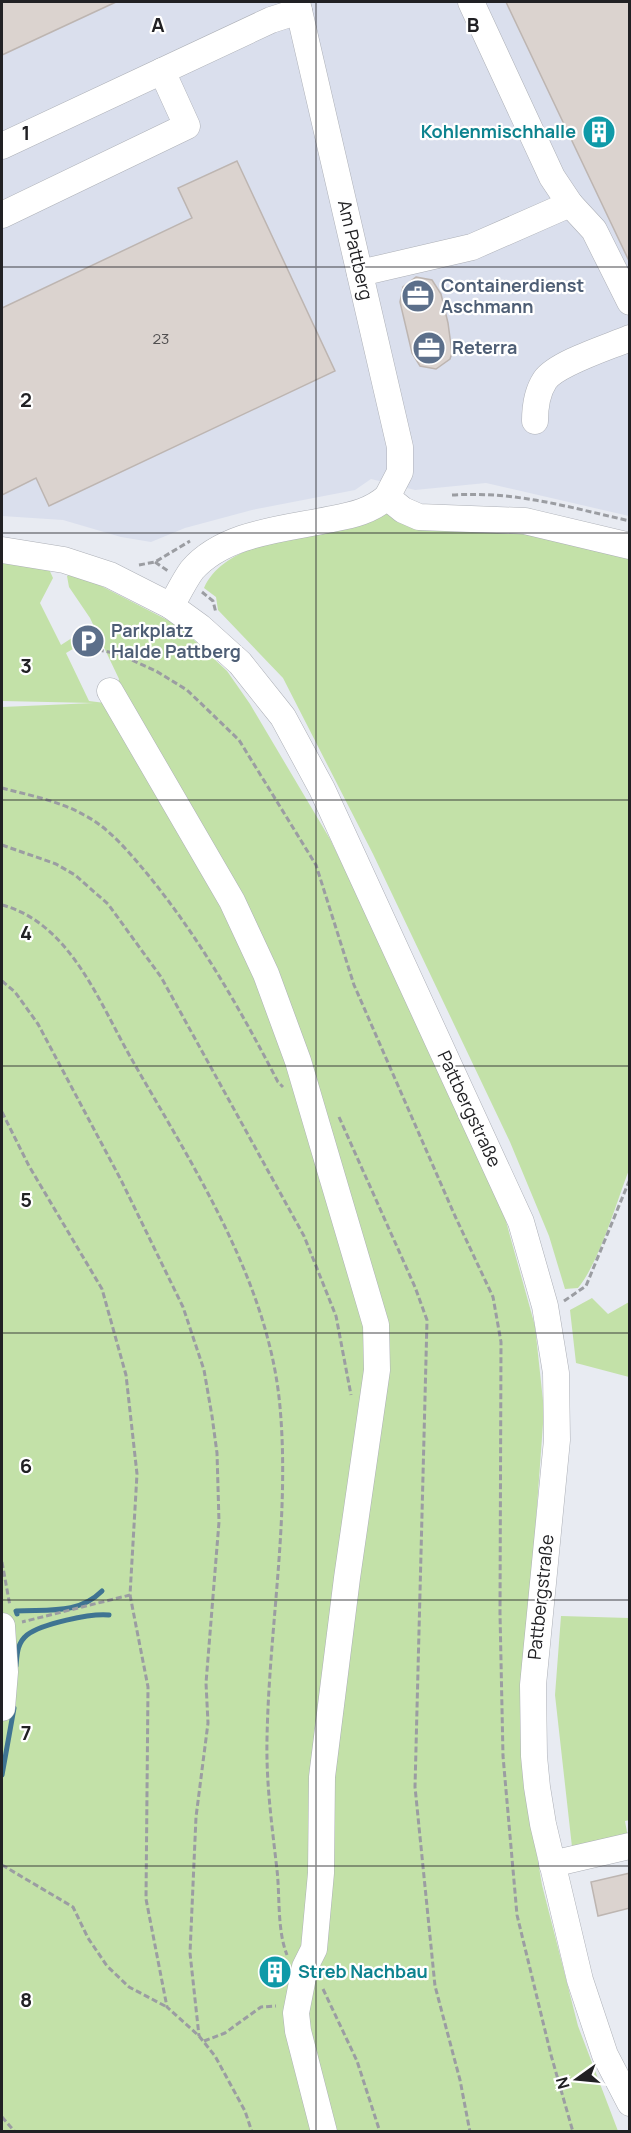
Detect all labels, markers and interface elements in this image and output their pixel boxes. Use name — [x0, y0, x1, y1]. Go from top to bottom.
text: A — [151, 11, 165, 38]
text: B — [467, 11, 480, 38]
building icon: Kohlenmischhalle — [581, 114, 617, 150]
text: 1 — [22, 119, 30, 146]
place label: Kohlenmischhalle — [421, 119, 576, 143]
street label: Am Pattberg — [333, 197, 379, 302]
place label: Containerdienst Aschmann — [441, 273, 584, 318]
office icon: Containerdienst Aschmann — [400, 278, 436, 314]
house number: 23 — [153, 328, 169, 349]
office icon: Reterra — [411, 330, 447, 366]
place label: Reterra — [452, 335, 517, 359]
text: 2 — [20, 386, 32, 413]
place label: Parkplatz Halde Pattberg — [111, 618, 241, 663]
parking icon: Parkplatz Halde Pattberg — [70, 623, 106, 659]
text: 3 — [20, 652, 32, 679]
text: 4 — [20, 919, 32, 946]
street label: Pattbergstraße — [432, 1046, 507, 1171]
text: 5 — [20, 1186, 32, 1213]
text: 6 — [20, 1452, 32, 1479]
street label: Pattbergstraße — [521, 1533, 559, 1661]
text: 7 — [21, 1719, 31, 1746]
building icon: Streb Nachbau — [257, 1954, 293, 1990]
place label: Streb Nachbau — [298, 1959, 428, 1983]
text: 8 — [20, 1986, 32, 2013]
north arrow — [547, 2049, 607, 2109]
text: N — [550, 2074, 575, 2091]

